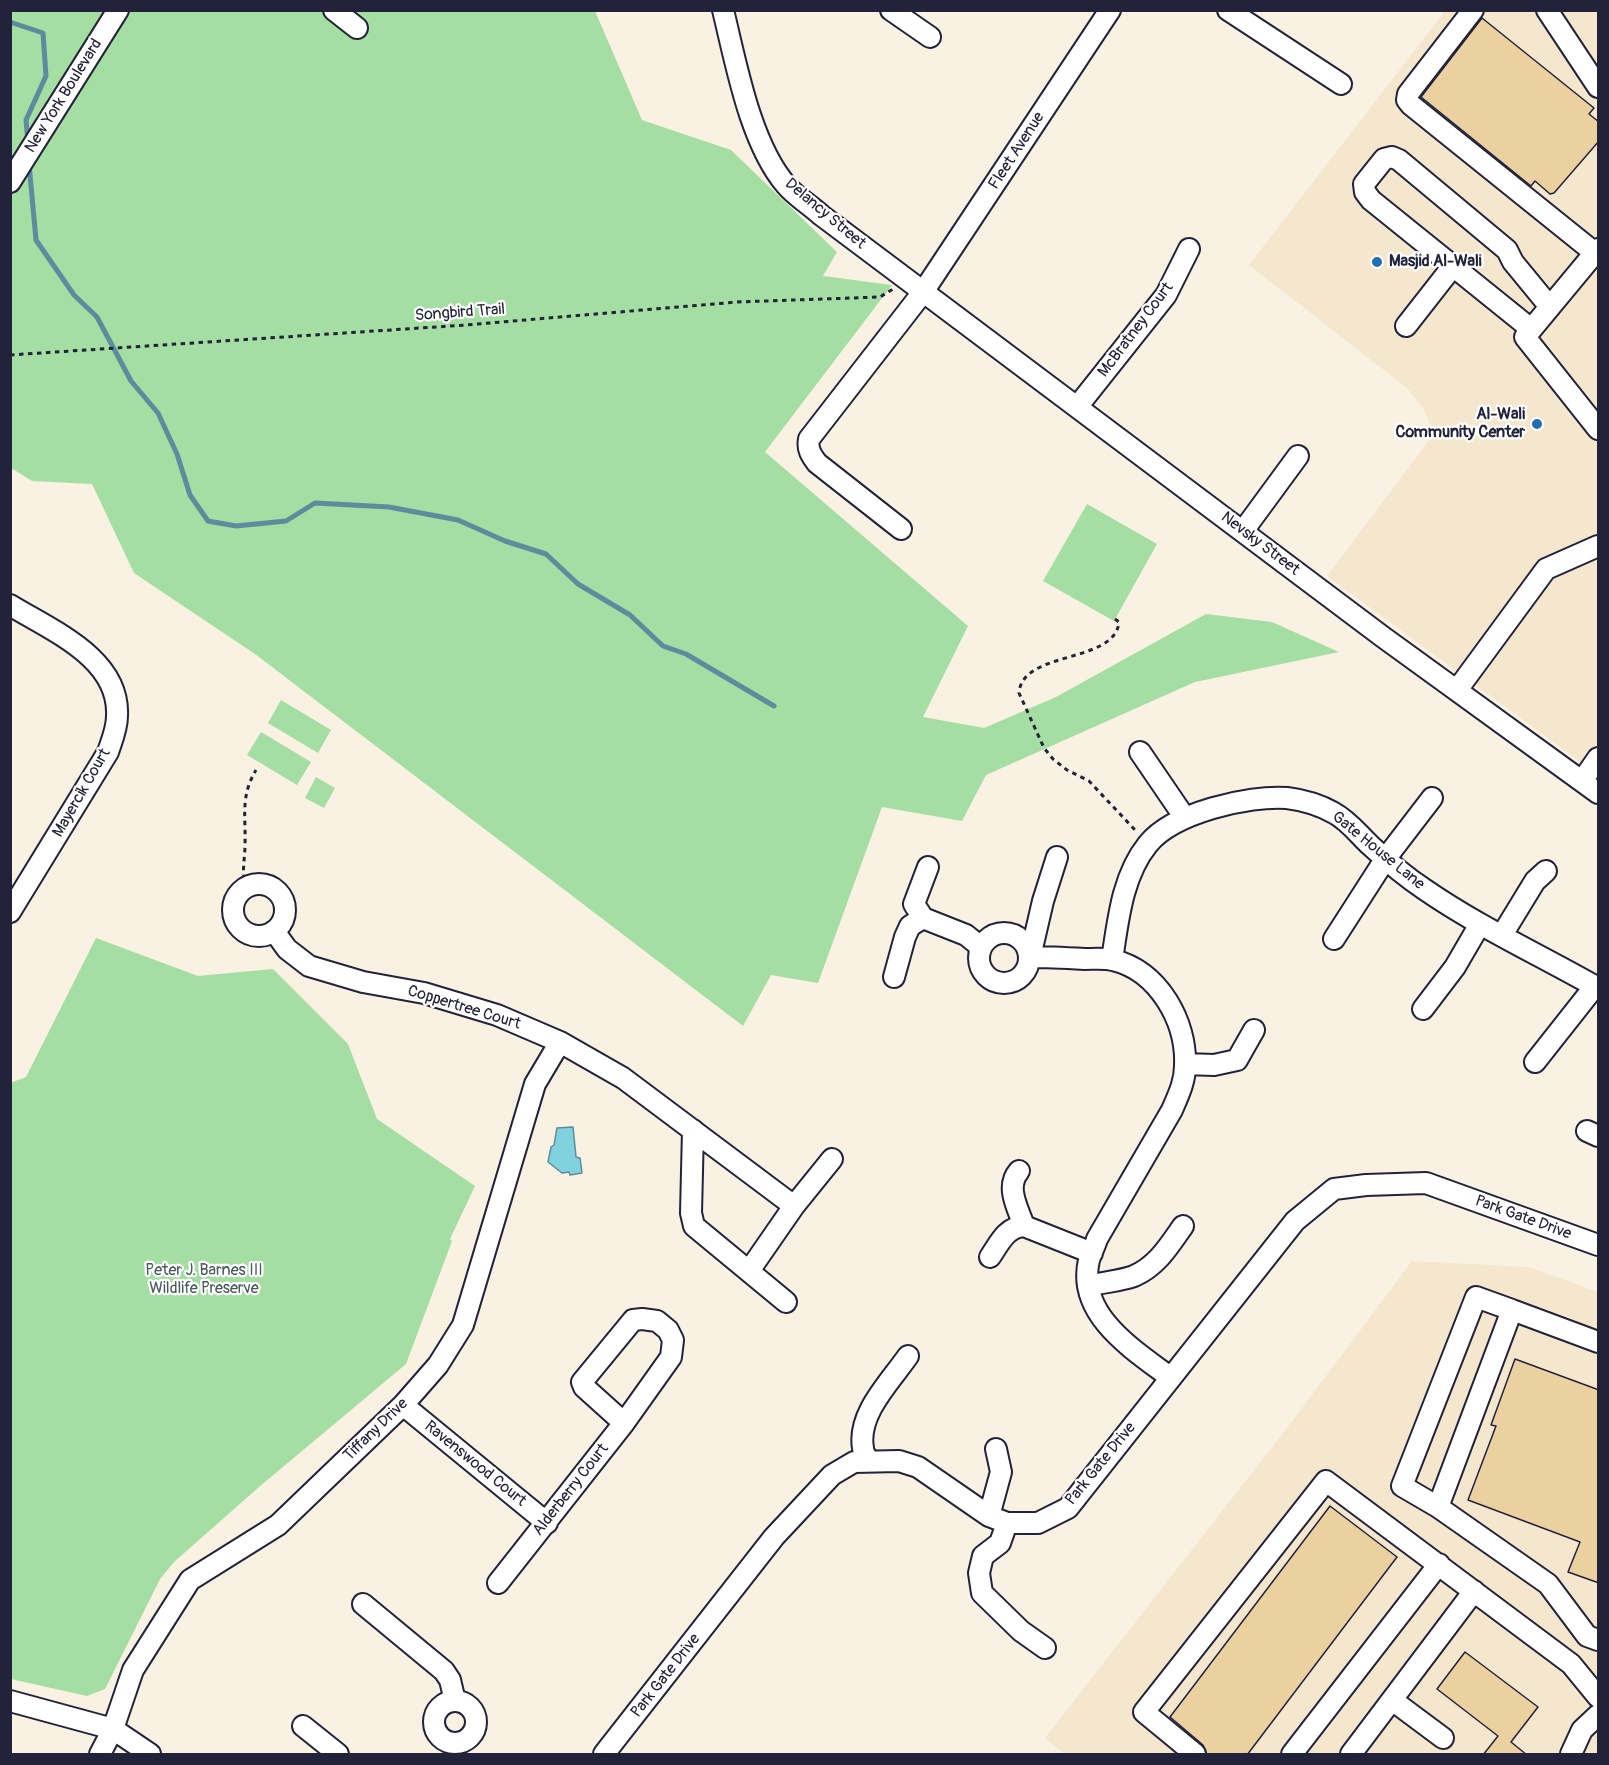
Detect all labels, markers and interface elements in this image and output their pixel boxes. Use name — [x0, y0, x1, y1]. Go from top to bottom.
street label: New York Boulevard — [21, 36, 107, 156]
street label: Fleet Avenue — [985, 109, 1049, 193]
street label: Delancy Street — [781, 175, 869, 253]
place label: Masjid Al-Wali — [1389, 252, 1482, 272]
marker: Masjid Al-Wali — [1370, 255, 1384, 269]
street label: McBratney Court — [1094, 279, 1178, 381]
street label: Songbird Trail — [414, 300, 506, 326]
place label: Al-Wali Community Center — [1396, 405, 1525, 443]
marker: Al-Wali Community Center — [1530, 417, 1544, 431]
street label: Nevsky Street — [1217, 508, 1303, 580]
street label: Mayercik Court — [49, 745, 115, 841]
street label: Gate House Lane — [1328, 808, 1428, 894]
street label: Coppertree Court — [405, 982, 523, 1034]
street label: Park Gate Drive — [1472, 1192, 1574, 1244]
park label: Peter J. Barnes III Wildlife Preserve — [145, 1261, 263, 1299]
street label: Tiffany Drive — [340, 1394, 412, 1466]
street label: Ravenswood Court — [420, 1417, 530, 1511]
street label: Park Gate Drive — [1062, 1419, 1140, 1509]
street label: Alderberry Court — [529, 1440, 613, 1540]
street label: Park Gate Drive — [627, 1630, 705, 1722]

